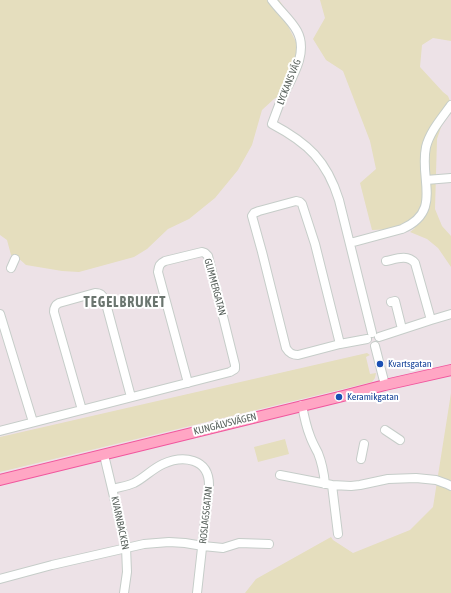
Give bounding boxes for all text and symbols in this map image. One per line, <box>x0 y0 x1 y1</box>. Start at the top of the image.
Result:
street label: LYCKANS VÄG <box>274 58 304 106</box>
street label: GLIMMERGATAN <box>202 257 228 317</box>
district label: TEGELBRUKET <box>84 295 166 311</box>
place label: Kvartsgatan <box>388 358 432 370</box>
marker: Kvartsgatan <box>375 359 385 369</box>
place label: Keramikgatan <box>347 391 399 403</box>
marker: Keramikgatan <box>334 392 344 402</box>
street label: KUNGÄLVSVÄGEN <box>192 410 258 438</box>
street label: ROSLAGSGATAN <box>197 486 215 544</box>
street label: KVARNBACKEN <box>108 495 132 551</box>

